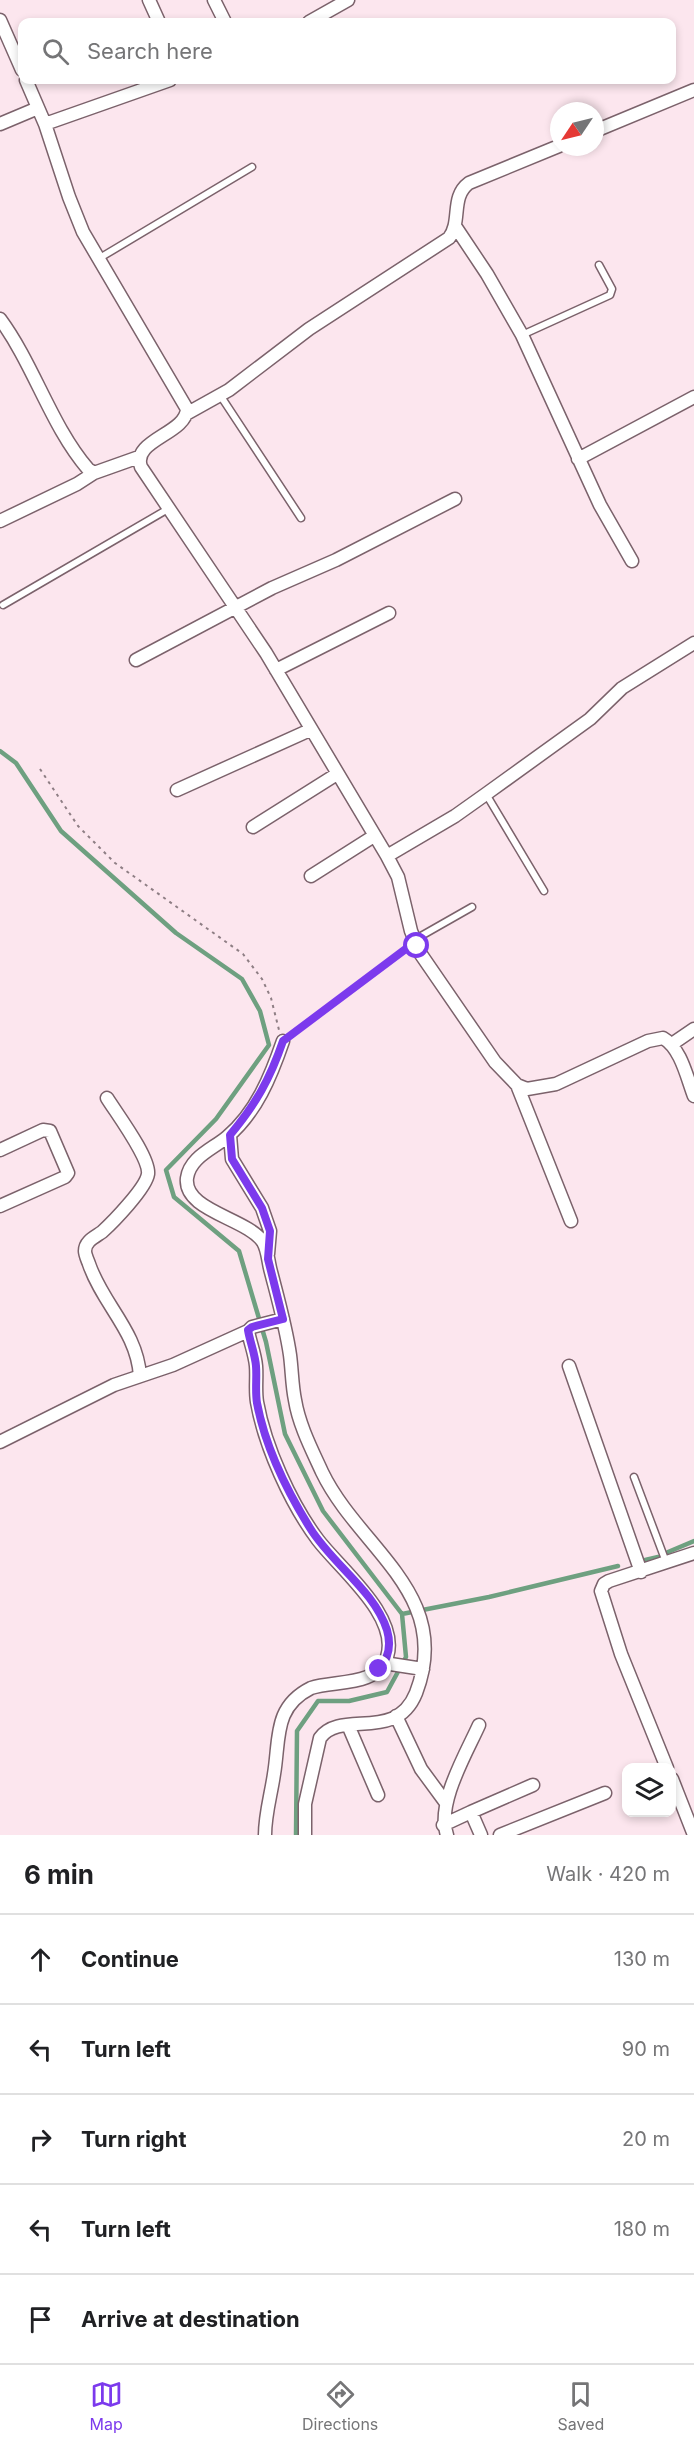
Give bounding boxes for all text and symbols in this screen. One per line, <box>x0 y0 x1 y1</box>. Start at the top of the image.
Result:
search box <box>18 18 676 84</box>
icon: search <box>39 35 72 68</box>
text: Search here <box>87 38 213 64</box>
north arrow <box>550 102 604 156</box>
route start <box>403 932 429 958</box>
route end <box>365 1655 391 1681</box>
map controls <box>622 1763 676 1817</box>
button: layers <box>622 1763 676 1817</box>
text: 6 min <box>24 1859 94 1890</box>
text: Walk · 420 m <box>546 1862 670 1886</box>
icon: ahead <box>24 1943 57 1976</box>
text: Continue <box>81 1946 179 1972</box>
text: 130 m <box>614 1947 670 1971</box>
icon: left <box>24 2033 57 2066</box>
text: Turn left <box>81 2036 171 2062</box>
text: 90 m <box>622 2037 670 2061</box>
icon: right <box>24 2123 57 2156</box>
text: Turn right <box>81 2126 187 2152</box>
text: 20 m <box>622 2127 670 2151</box>
icon: left <box>24 2213 57 2246</box>
text: Turn left <box>81 2216 171 2242</box>
text: 180 m <box>614 2217 670 2241</box>
icon: arrive <box>24 2303 57 2336</box>
text: Arrive at destination <box>81 2306 300 2332</box>
tab: Map <box>90 2378 123 2434</box>
tab: Directions <box>302 2378 378 2434</box>
tab: Saved <box>558 2378 604 2434</box>

